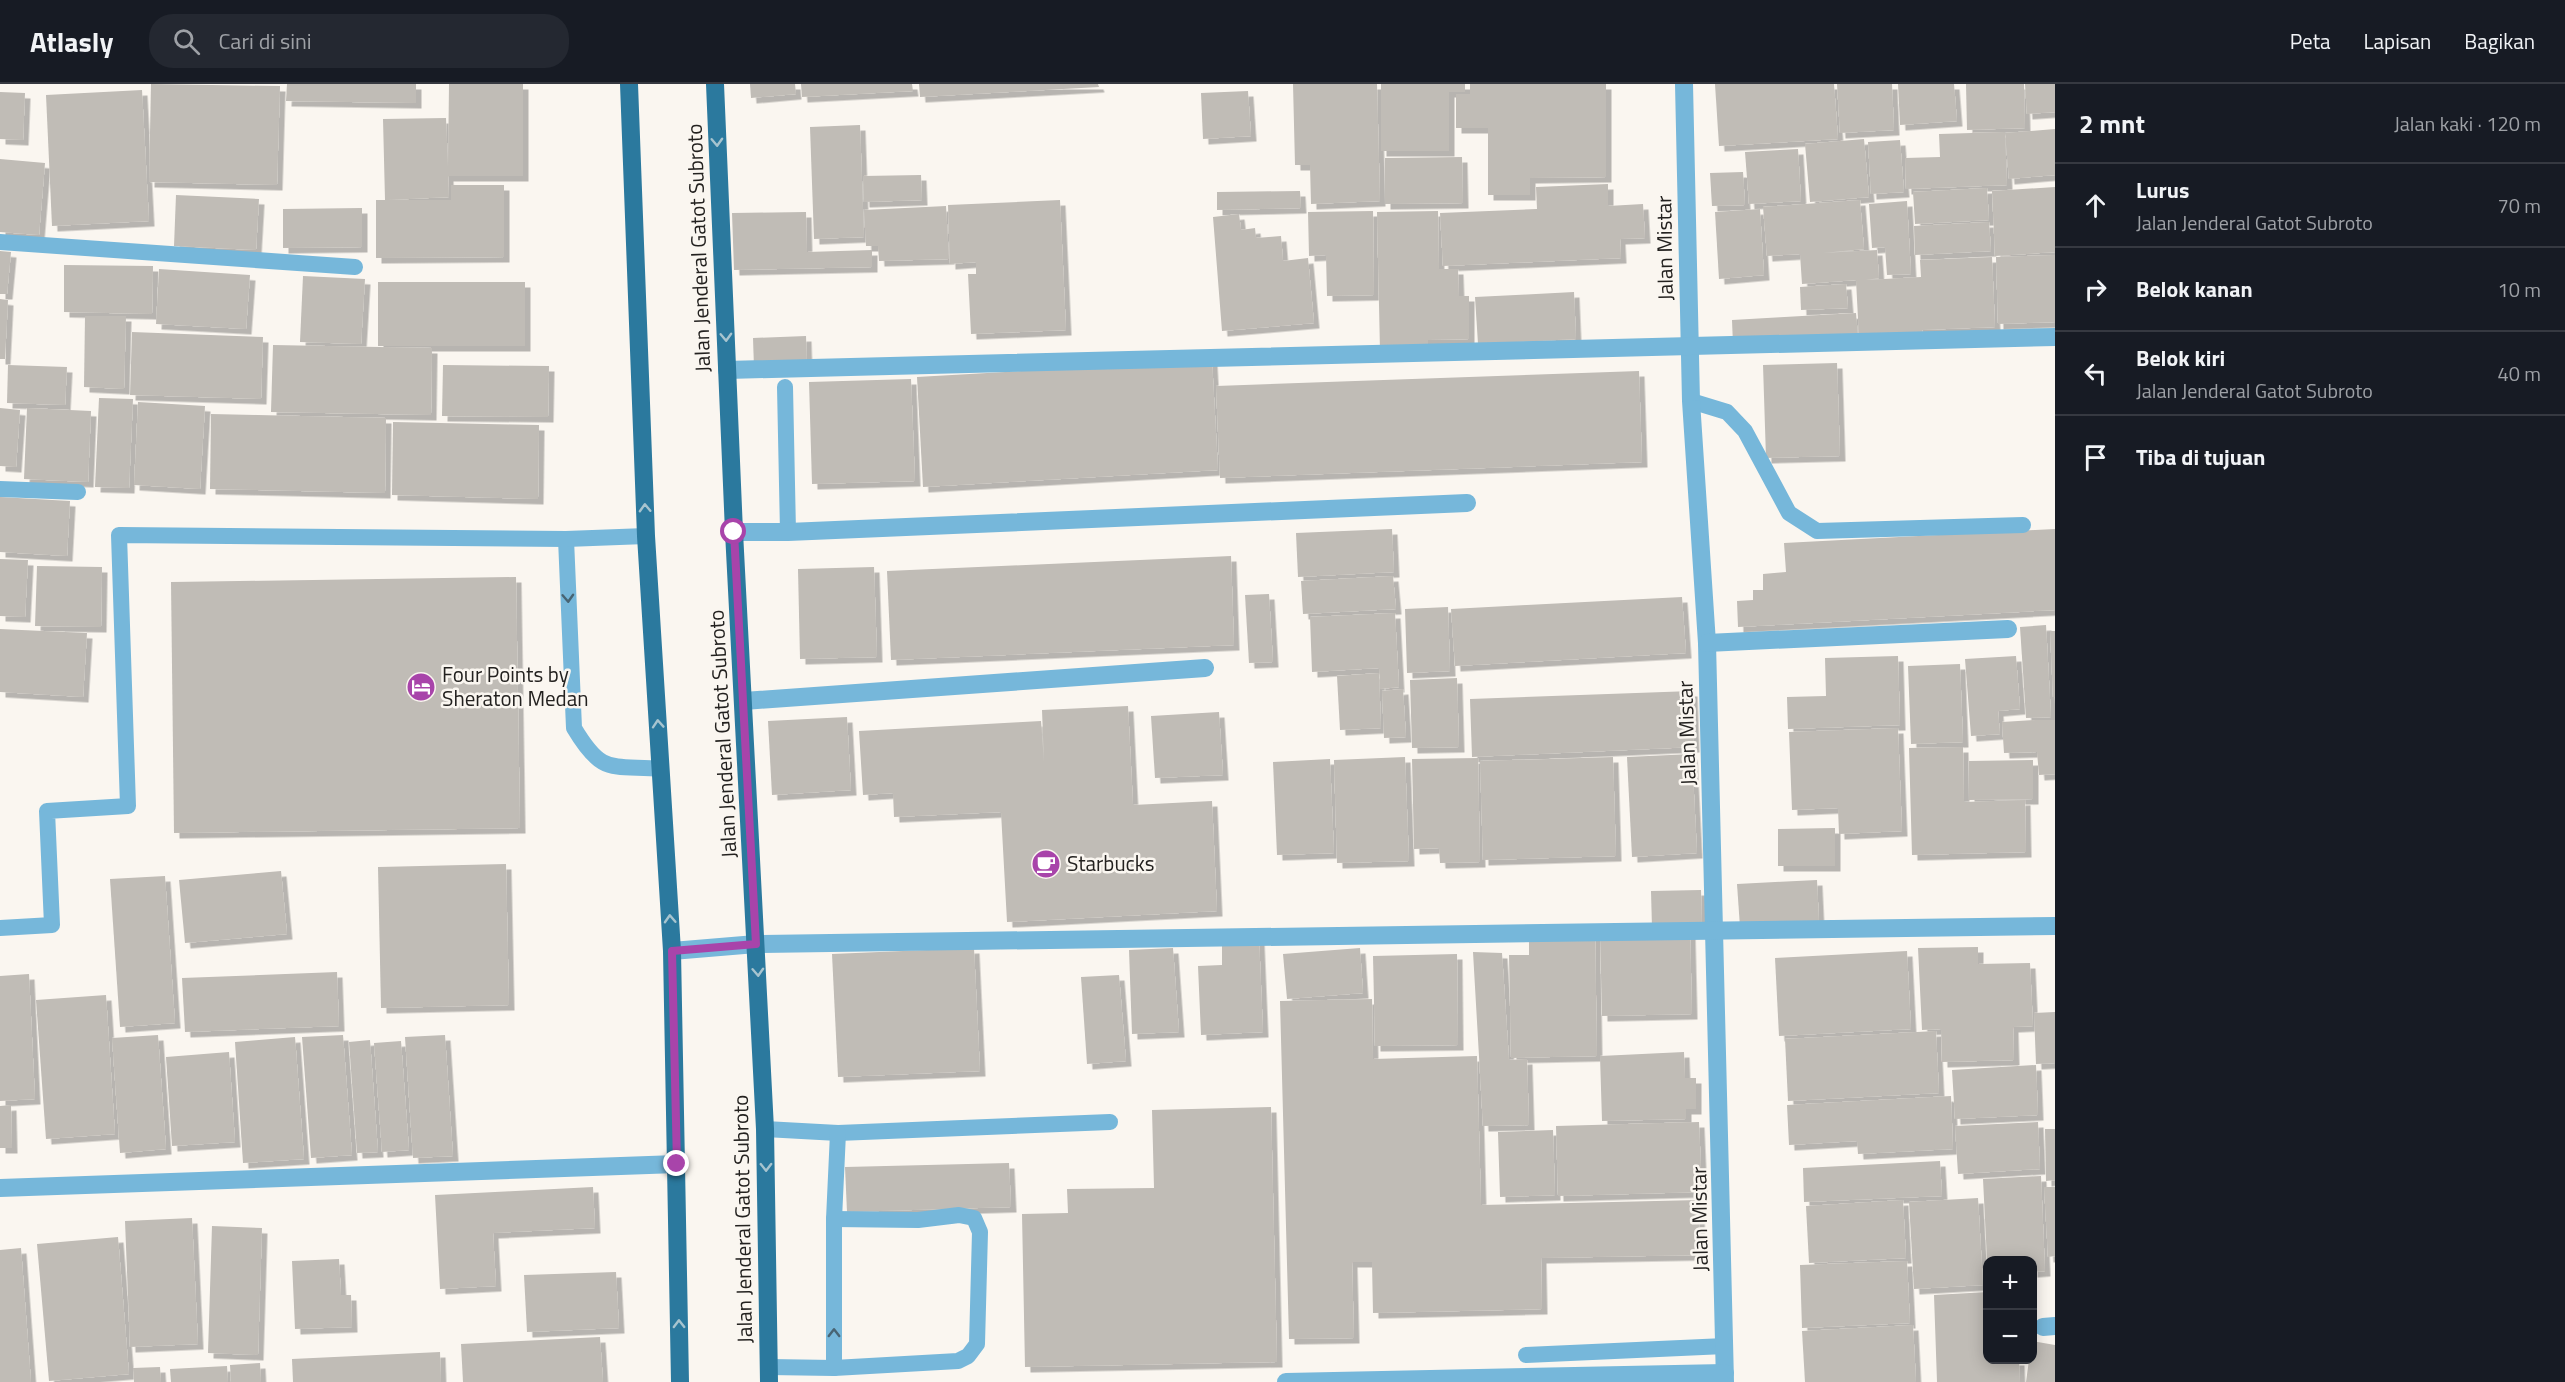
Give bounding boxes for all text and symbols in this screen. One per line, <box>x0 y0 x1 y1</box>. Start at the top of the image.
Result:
search box <box>149 14 569 68</box>
text: Atlasly <box>30 20 113 63</box>
text: Cari di sini <box>218 24 312 58</box>
icon: search <box>170 25 203 58</box>
text: Peta <box>2290 25 2331 57</box>
text: Lapisan <box>2364 25 2431 57</box>
text: Bagikan <box>2464 25 2535 57</box>
text: 2 mnt <box>2079 104 2145 143</box>
text: Jalan kaki · 120 m <box>2394 108 2541 139</box>
street label: Jalan Jenderal Gatot Subroto <box>678 123 718 373</box>
one-way arrow <box>711 138 724 147</box>
text: Lurus <box>2136 173 2189 207</box>
icon: ahead <box>2079 189 2112 222</box>
text: 70 m <box>2497 190 2541 221</box>
street label: Jalan Mistar <box>1647 195 1681 301</box>
text: Jalan Jenderal Gatot Subroto <box>2136 207 2373 238</box>
text: Belok kanan <box>2136 272 2253 306</box>
icon: right <box>2079 273 2112 306</box>
text: 10 m <box>2497 274 2541 305</box>
one-way arrow <box>719 333 732 342</box>
text: Belok kiri <box>2136 341 2225 375</box>
icon: left <box>2079 357 2112 390</box>
text: 40 m <box>2497 358 2541 389</box>
text: Jalan Jenderal Gatot Subroto <box>2136 375 2373 406</box>
text: Tiba di tujuan <box>2136 440 2265 474</box>
icon: arrive <box>2079 441 2112 474</box>
one-way arrow <box>639 504 652 513</box>
route start <box>720 518 746 544</box>
one-way arrow <box>562 593 575 602</box>
street label: Jalan Jenderal Gatot Subroto <box>700 609 744 859</box>
place label: Four Points by Sheraton Medan <box>442 658 588 714</box>
hotel icon: Four Points by Sheraton Medan <box>405 671 437 703</box>
street label: Jalan Mistar <box>1668 680 1704 786</box>
one-way arrow <box>652 719 665 729</box>
place label: Starbucks <box>1067 847 1155 879</box>
cafe icon: Starbucks <box>1030 848 1062 880</box>
one-way arrow <box>663 914 676 923</box>
one-way arrow <box>751 968 764 977</box>
street label: Jalan Jenderal Gatot Subroto <box>724 1094 760 1344</box>
route end <box>663 1150 689 1176</box>
one-way arrow <box>759 1163 772 1172</box>
street label: Jalan Mistar <box>1682 1166 1716 1272</box>
map controls <box>1983 1256 2037 1364</box>
button: + <box>1983 1256 2037 1310</box>
button: − <box>1983 1310 2037 1364</box>
one-way arrow <box>673 1319 686 1328</box>
one-way arrow <box>828 1329 840 1338</box>

